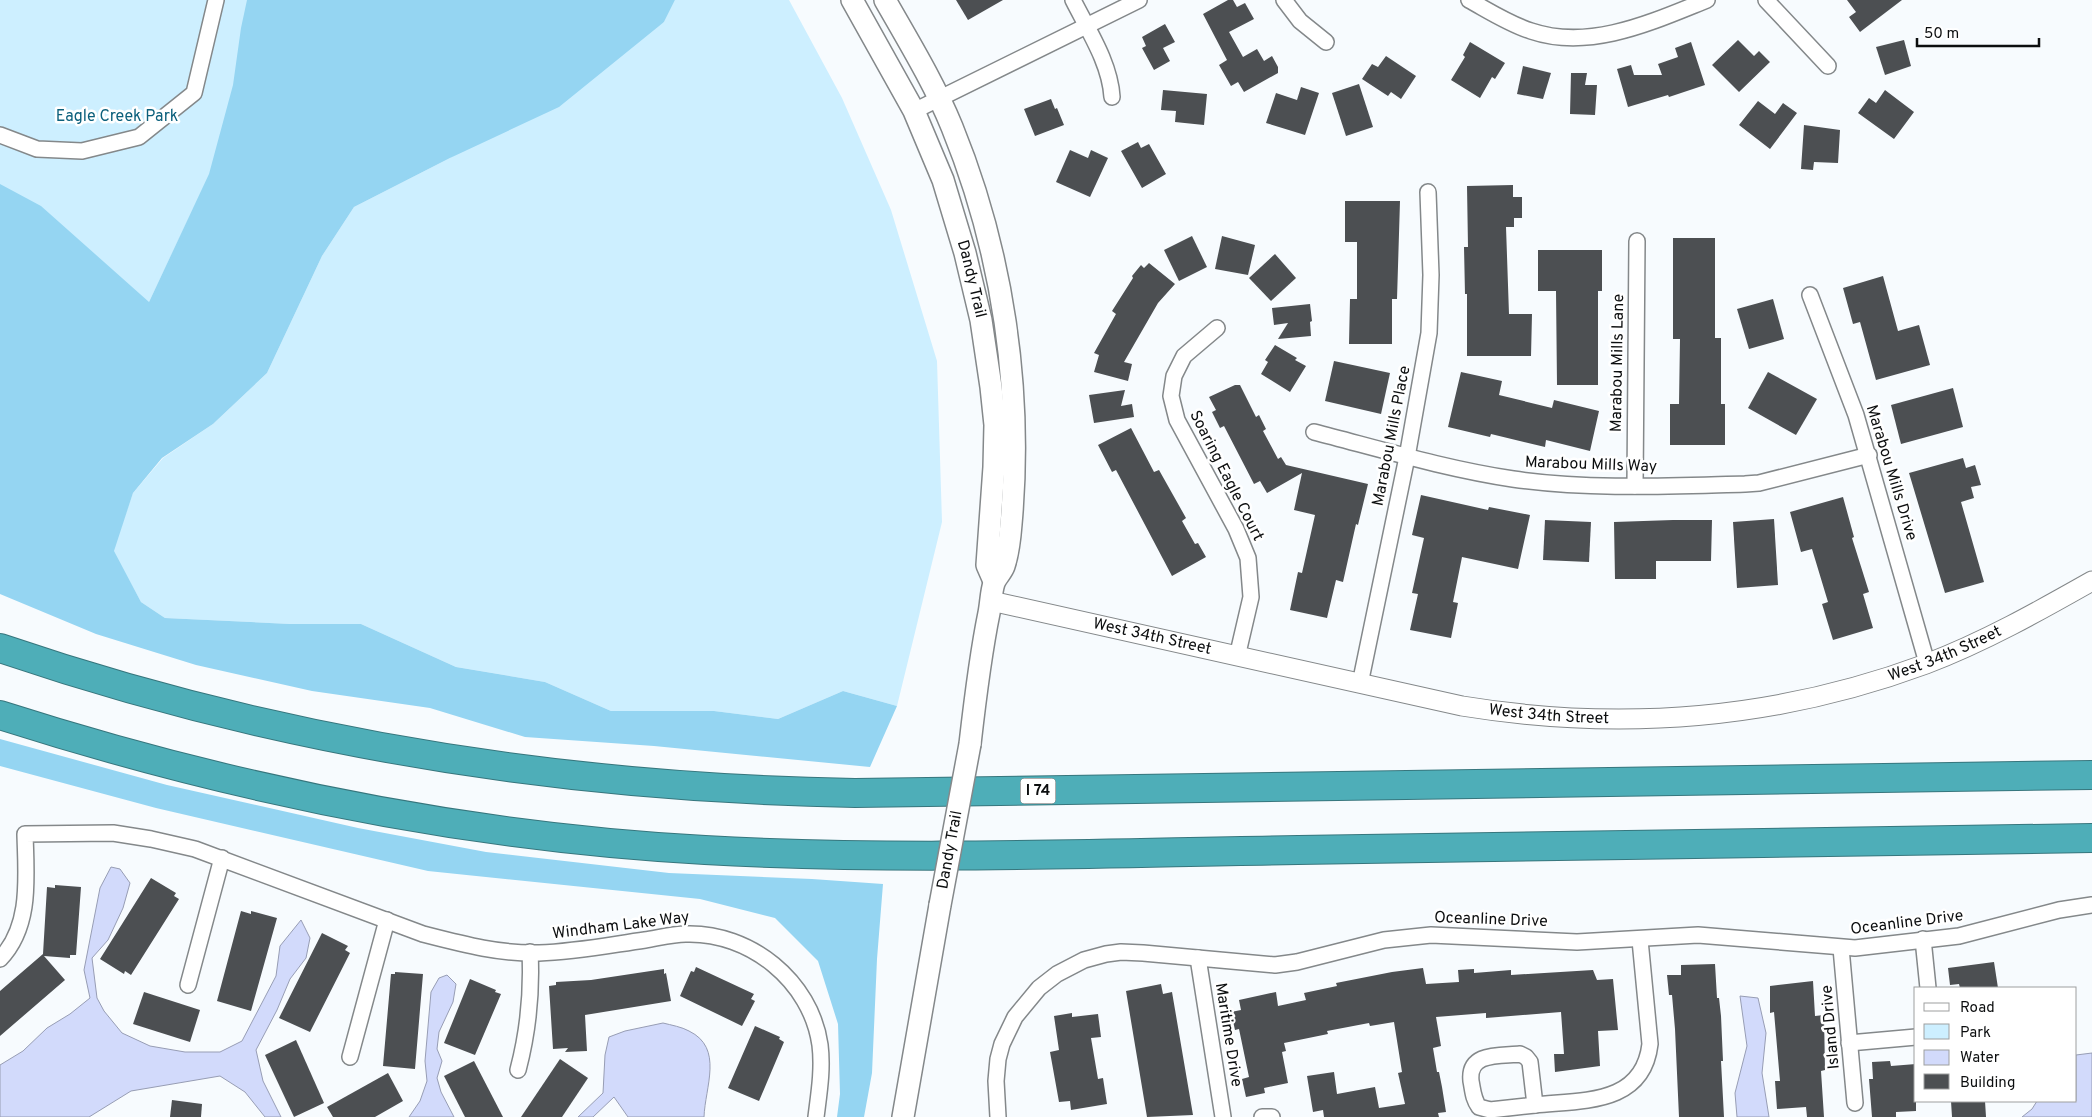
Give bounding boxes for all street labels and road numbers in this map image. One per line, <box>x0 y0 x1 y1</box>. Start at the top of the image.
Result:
street label: Dandy Trail <box>952 238 990 320</box>
street label: Marabou Mills Lane <box>1607 294 1629 432</box>
street label: Marabou Mills Place <box>1369 364 1415 508</box>
street label: Marabou Mills Drive <box>1861 403 1921 543</box>
street label: Soaring Eagle Court <box>1184 407 1268 545</box>
street label: Marabou Mills Way <box>1524 453 1658 477</box>
street label: West 34th Street <box>1091 614 1213 660</box>
street label: West 34th Street <box>1886 622 2005 686</box>
street label: West 34th Street <box>1487 700 1609 729</box>
road number: I 74 <box>1020 778 1056 804</box>
street label: Dandy Trail <box>933 809 967 891</box>
street label: Oceanline Drive <box>1849 906 1965 940</box>
street label: Windham Lake Way <box>551 908 691 944</box>
street label: Oceanline Drive <box>1434 908 1548 932</box>
street label: Maritime Drive <box>1210 982 1246 1088</box>
street label: Island Drive <box>1817 984 1845 1070</box>

